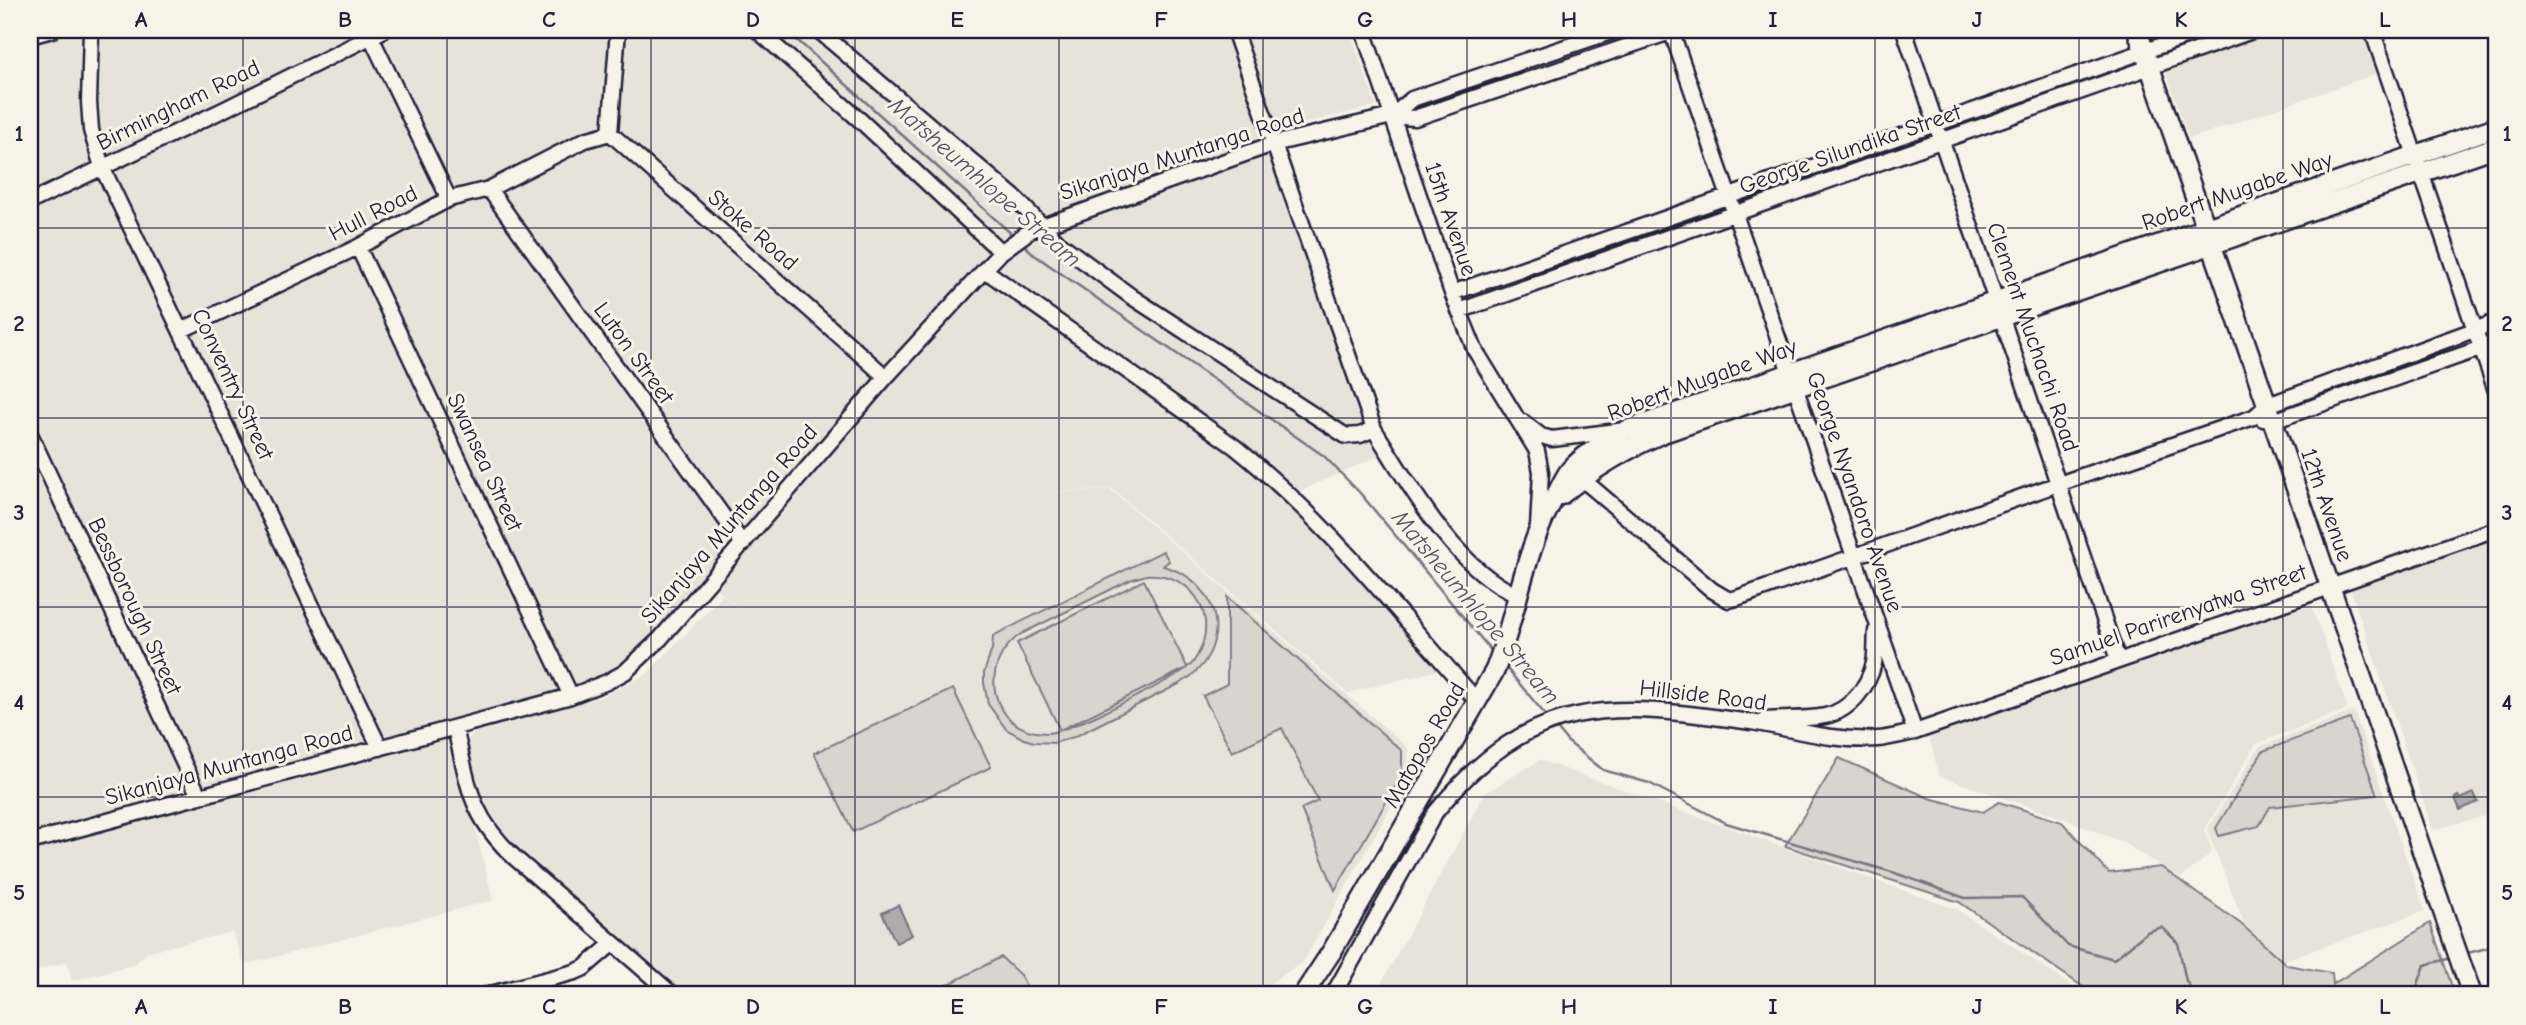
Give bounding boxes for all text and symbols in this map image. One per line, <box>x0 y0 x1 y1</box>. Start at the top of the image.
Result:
text: A <box>135 6 148 33</box>
text: B <box>338 6 352 33</box>
text: C <box>542 6 556 33</box>
text: D <box>746 6 760 33</box>
text: E <box>950 6 964 33</box>
text: F <box>1154 6 1168 33</box>
text: G <box>1357 6 1373 33</box>
text: H <box>1561 6 1577 33</box>
text: I <box>1768 6 1778 33</box>
text: J <box>1972 6 1983 33</box>
text: K <box>2175 6 2188 33</box>
text: L <box>2379 6 2391 33</box>
street label: Birmingham Road <box>92 54 264 156</box>
water label: Matsheumhlope Stream <box>883 90 1087 273</box>
street label: George Silundika Street <box>1736 98 1966 200</box>
street label: Sikanjaya Muntanga Road <box>1056 102 1308 206</box>
text: 1 <box>14 120 24 147</box>
text: 1 <box>2502 120 2512 147</box>
street label: Robert Mugabe Way <box>2138 145 2337 236</box>
street label: 15th Avenue <box>1419 159 1483 279</box>
street label: Hull Road <box>324 179 422 247</box>
street label: Stoke Road <box>703 184 803 276</box>
street label: Clement Muchachi Road <box>1981 219 2085 455</box>
street label: Luton Street <box>588 297 681 410</box>
street label: Conventry Street <box>186 304 280 465</box>
text: 2 <box>13 310 25 337</box>
text: 2 <box>2501 310 2513 337</box>
street label: Robert Mugabe Way <box>1603 333 1801 427</box>
street label: George Nyandoro Avenue <box>1801 368 1909 616</box>
street label: Swansea Street <box>441 389 529 536</box>
street label: Sikanjaya Muntanga Road <box>635 419 823 629</box>
street label: 12th Avenue <box>2295 445 2359 565</box>
text: 3 <box>13 499 25 526</box>
text: 3 <box>2501 499 2513 526</box>
water label: Matsheumhlope Stream <box>1386 503 1566 710</box>
street label: Bessborough Street <box>82 513 188 700</box>
street label: Samuel Parirenyatwa Street <box>2046 558 2311 672</box>
street label: Hillside Road <box>1638 674 1768 716</box>
street label: Matopos Road <box>1377 677 1471 813</box>
text: 4 <box>14 689 25 716</box>
text: 4 <box>2502 689 2513 716</box>
street label: Sikanjaya Muntanga Road <box>102 719 356 811</box>
text: 5 <box>13 879 25 906</box>
text: 5 <box>2501 879 2513 906</box>
text: A <box>135 993 148 1020</box>
text: B <box>338 993 352 1020</box>
text: C <box>542 993 556 1020</box>
text: D <box>746 993 760 1020</box>
text: E <box>950 993 964 1020</box>
text: F <box>1154 993 1168 1020</box>
text: G <box>1357 993 1373 1020</box>
text: H <box>1561 993 1577 1020</box>
text: I <box>1768 993 1778 1020</box>
text: J <box>1972 993 1983 1020</box>
text: K <box>2175 993 2188 1020</box>
text: L <box>2379 993 2391 1020</box>

